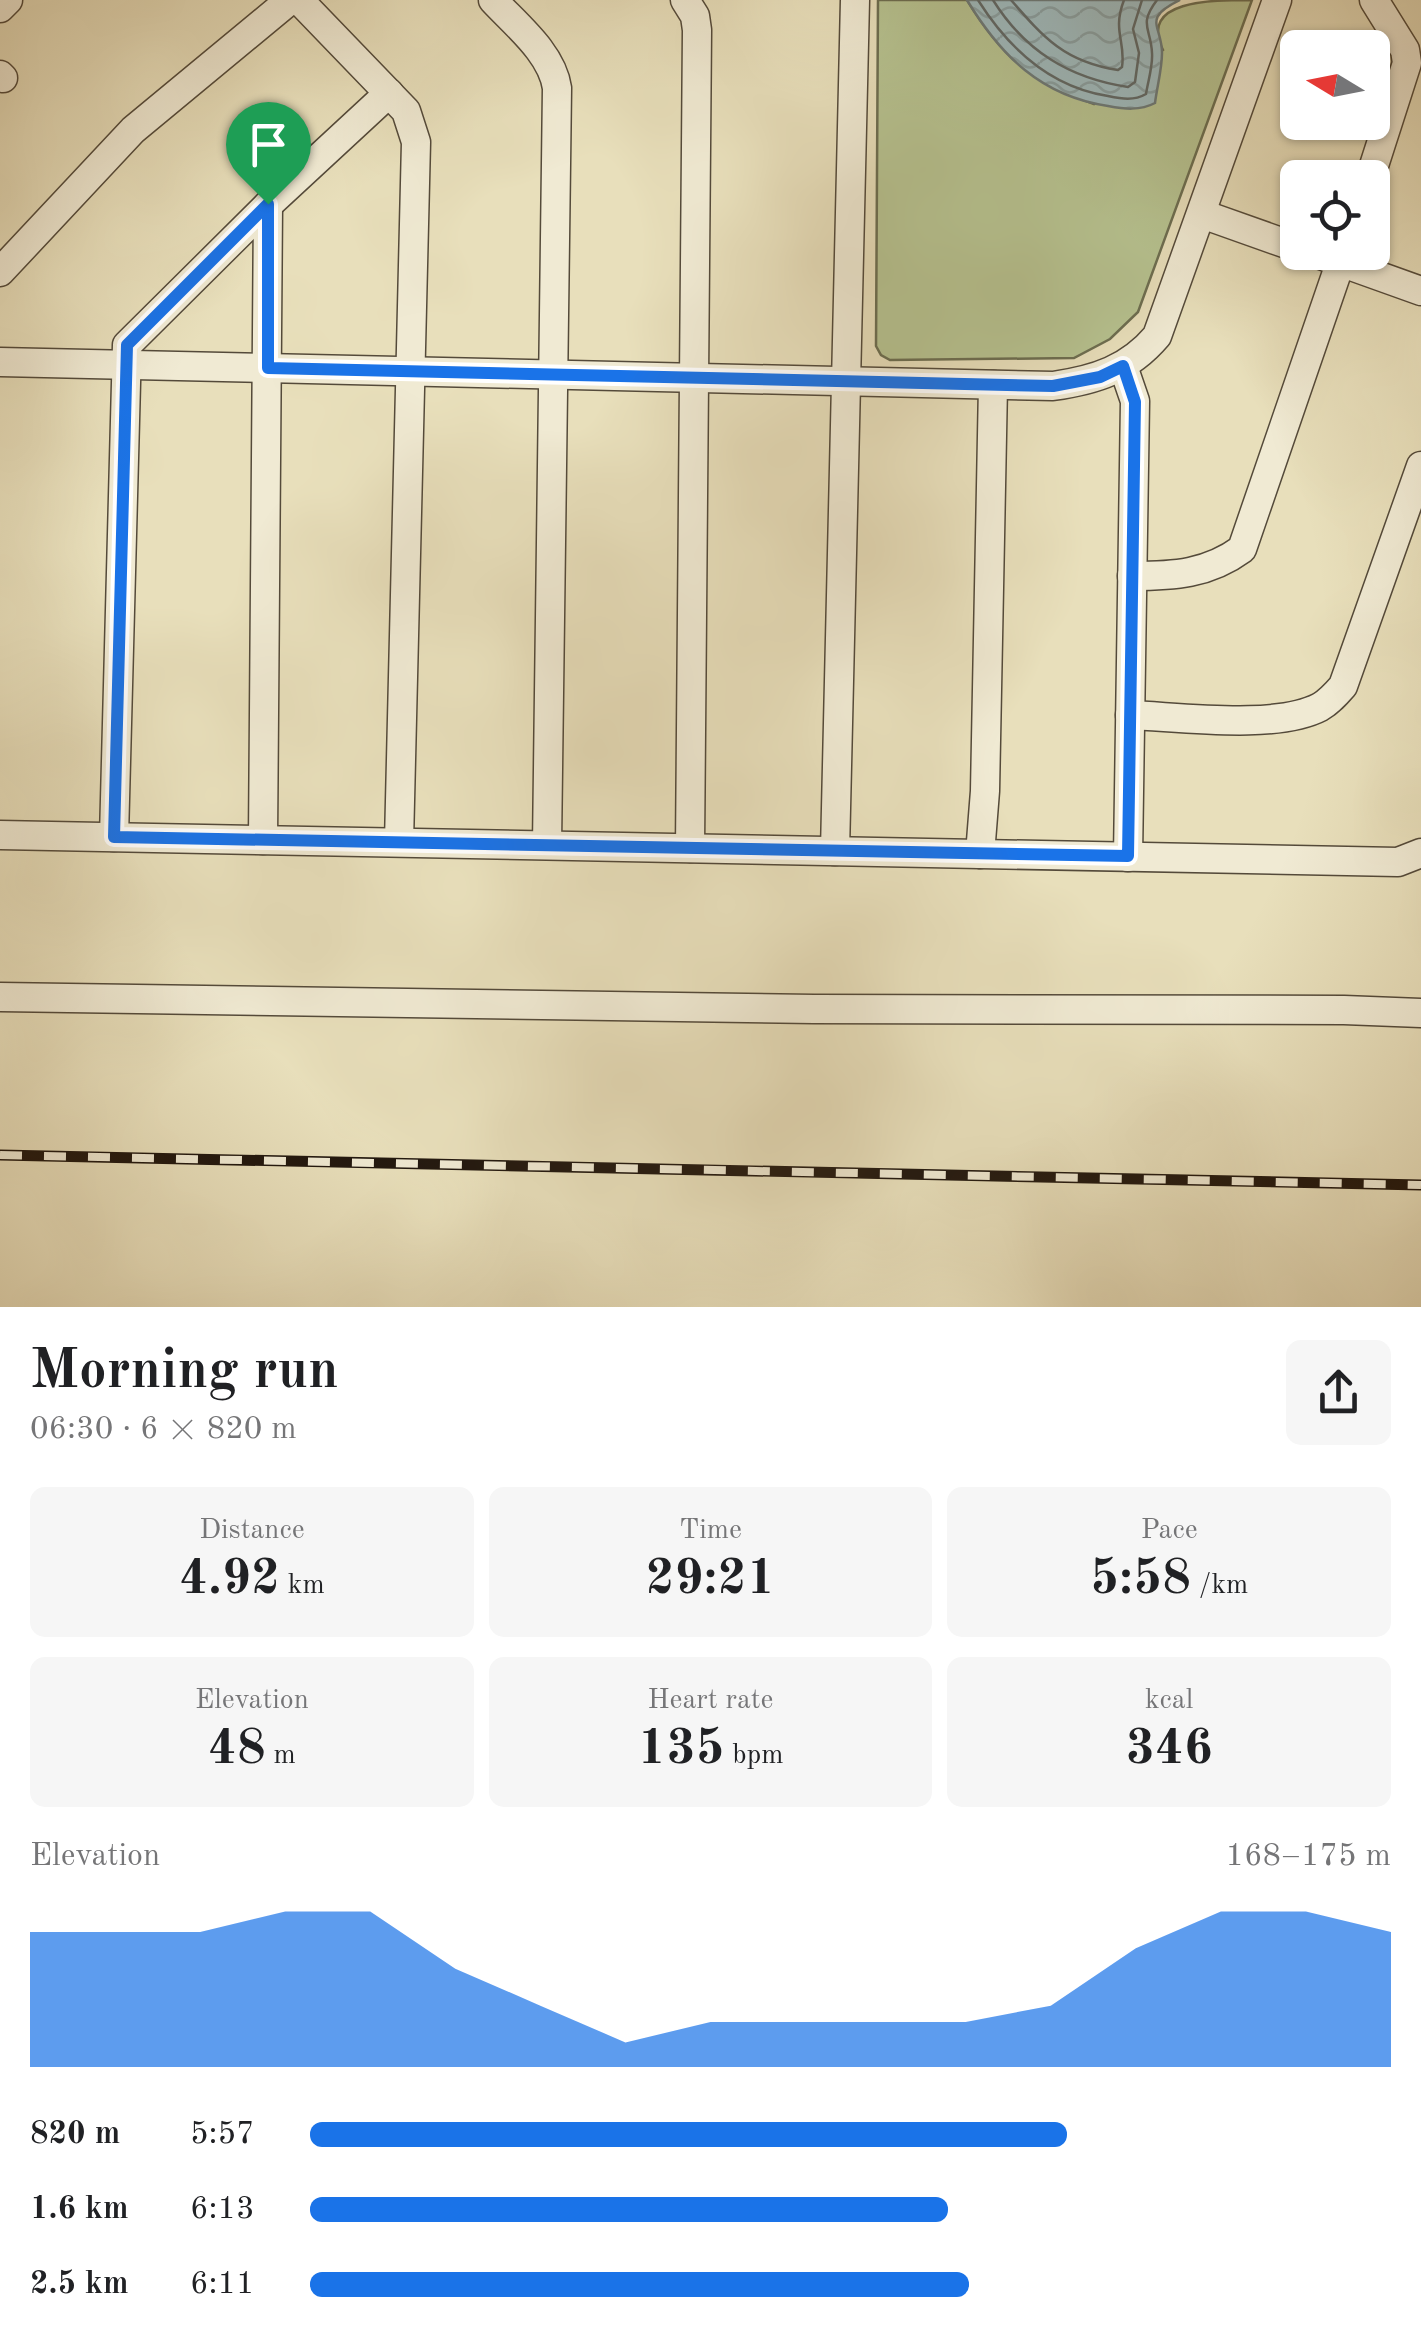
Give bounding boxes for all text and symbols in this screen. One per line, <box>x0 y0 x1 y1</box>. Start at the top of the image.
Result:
north arrow <box>1280 30 1390 140</box>
map controls <box>1280 30 1390 270</box>
pin <box>226 102 311 205</box>
icon: arrive <box>241 117 296 172</box>
button: locate <box>1280 160 1390 270</box>
button: share <box>1286 1340 1391 1445</box>
text: Morning run <box>30 1345 339 1400</box>
text: 06:30 · 6 × 820 m <box>30 1414 297 1446</box>
text: Distance <box>199 1517 305 1545</box>
text: Time <box>679 1517 742 1545</box>
text: Pace <box>1141 1517 1198 1545</box>
text: 4.92 <box>179 1555 280 1605</box>
text: 29:21 <box>645 1555 775 1605</box>
text: 5:58 <box>1090 1555 1191 1605</box>
text: km <box>280 1572 325 1600</box>
text: /km <box>1191 1572 1248 1600</box>
text: Elevation <box>195 1687 309 1715</box>
text: Heart rate <box>648 1687 773 1715</box>
text: kcal <box>1145 1687 1193 1715</box>
text: 48 <box>208 1725 266 1775</box>
text: 135 <box>638 1725 725 1775</box>
text: 346 <box>1126 1725 1213 1775</box>
text: m <box>266 1742 296 1770</box>
text: bpm <box>725 1742 783 1770</box>
text: Elevation <box>30 1841 160 1873</box>
text: 168–175 m <box>1225 1841 1391 1873</box>
text: 820 m <box>30 2119 120 2151</box>
text: 5:57 <box>190 2119 255 2151</box>
text: 1.6 km <box>30 2194 129 2226</box>
text: 6:13 <box>190 2194 255 2226</box>
text: 2.5 km <box>30 2269 129 2301</box>
text: 6:11 <box>190 2269 255 2301</box>

